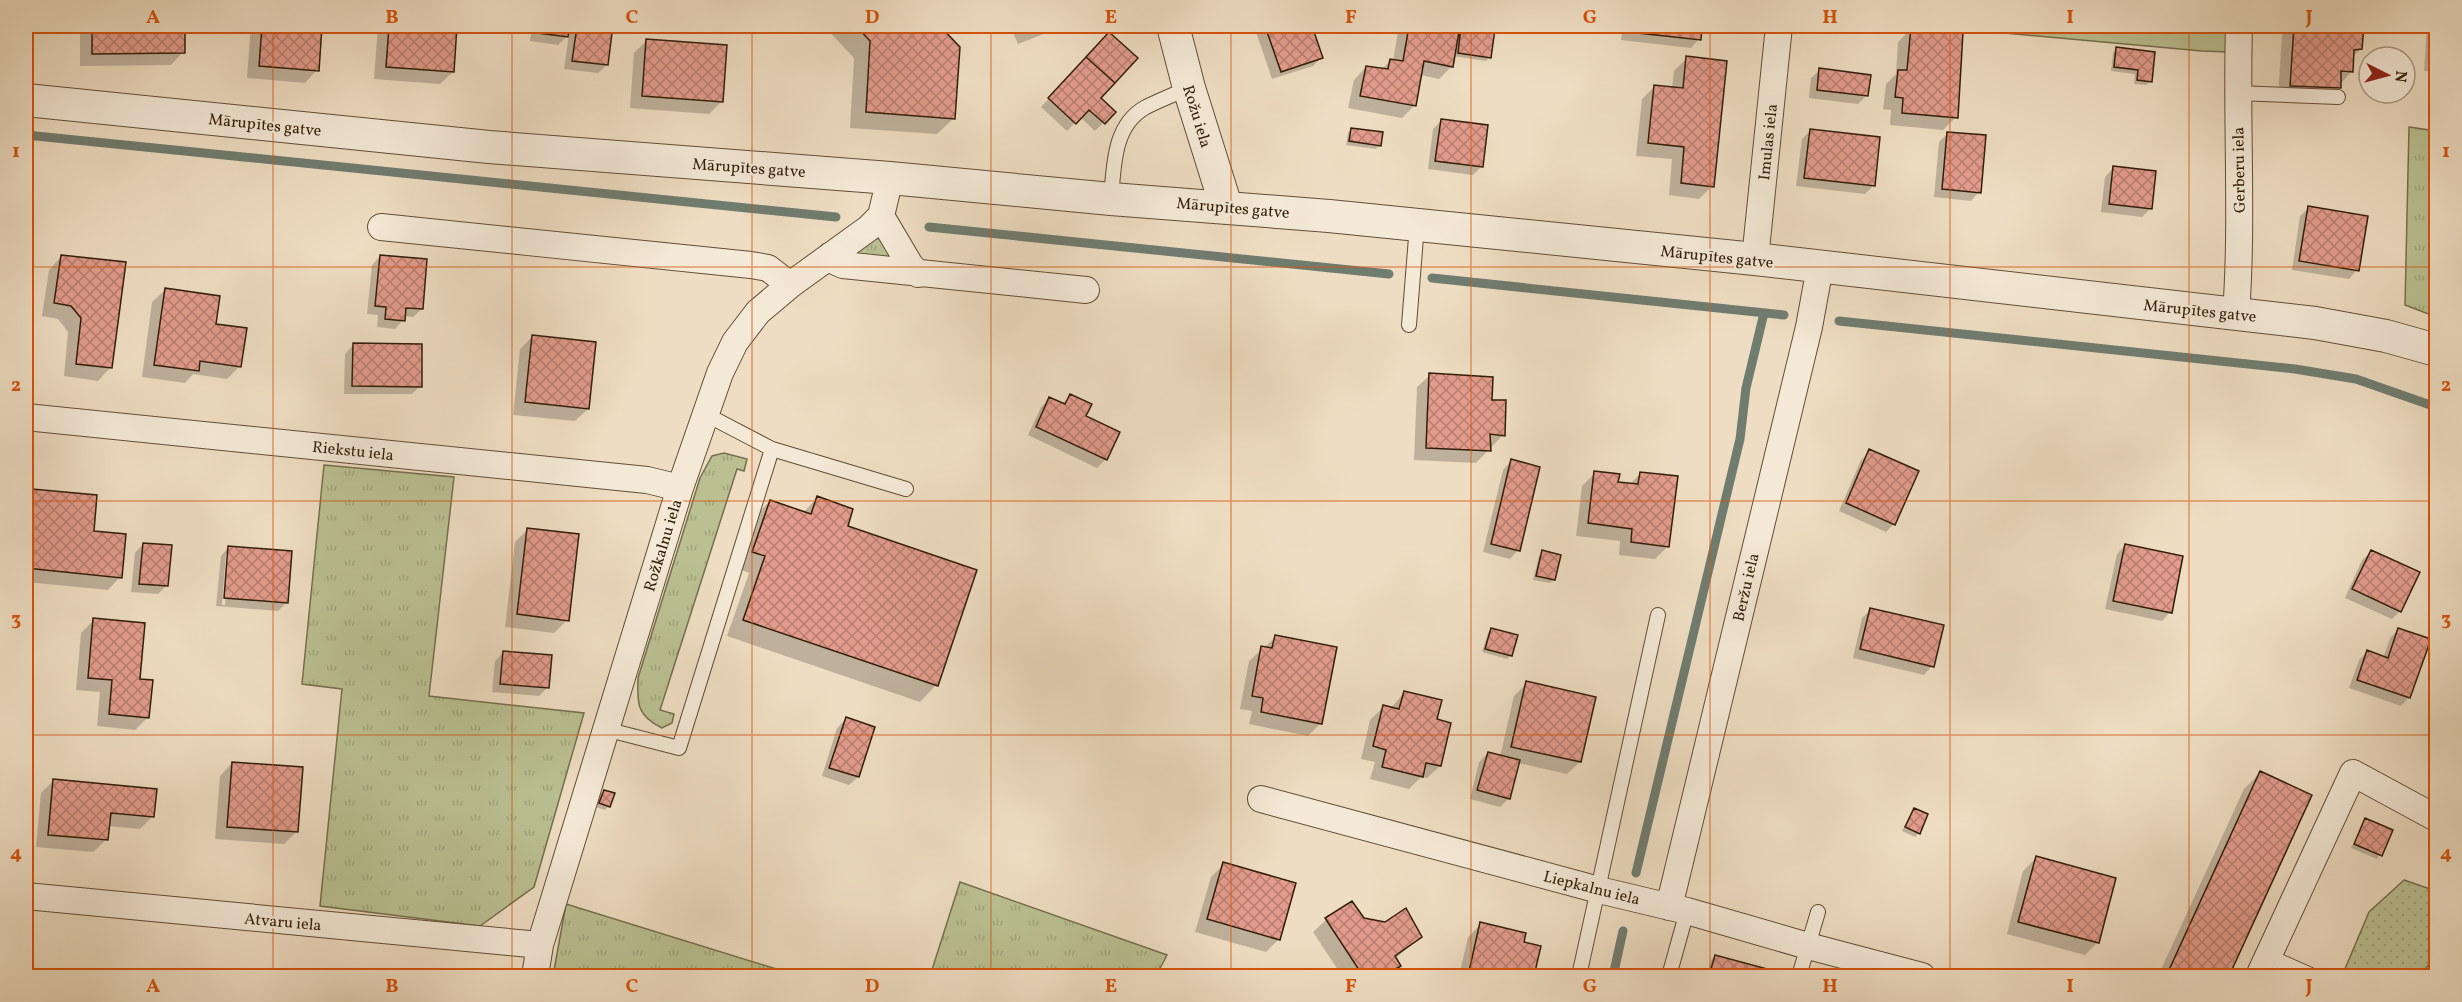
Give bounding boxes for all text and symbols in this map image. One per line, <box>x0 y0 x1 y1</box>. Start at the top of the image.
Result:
text: A <box>146 4 160 32</box>
text: B <box>385 4 399 32</box>
text: C <box>626 4 639 32</box>
text: D <box>865 4 879 32</box>
text: E <box>1105 4 1117 32</box>
text: F <box>1345 4 1357 32</box>
text: G <box>1583 4 1597 32</box>
text: H <box>1822 4 1838 32</box>
text: I <box>2066 4 2074 32</box>
text: J <box>2304 4 2313 32</box>
north arrow <box>2357 45 2417 105</box>
text: N <box>2388 69 2411 84</box>
street label: Rožu iela <box>1176 83 1216 151</box>
street label: Imulas iela <box>1754 103 1784 182</box>
street label: Mārupītes gatve <box>207 109 322 143</box>
street label: Gerberu iela <box>2228 127 2252 213</box>
text: 1 <box>12 138 20 166</box>
text: 1 <box>2442 138 2450 166</box>
street label: Mārupītes gatve <box>691 154 806 184</box>
street label: Mārupītes gatve <box>1175 193 1290 225</box>
street label: Mārupītes gatve <box>1659 241 1774 275</box>
street label: Mārupītes gatve <box>2142 295 2257 329</box>
text: 2 <box>11 372 21 400</box>
text: 2 <box>2441 372 2451 400</box>
street label: Riekstu iela <box>311 437 395 467</box>
street label: Rožkalnu iela <box>639 497 688 594</box>
street label: Beržu iela <box>1728 551 1766 624</box>
text: 3 <box>11 606 21 634</box>
text: 3 <box>2441 606 2451 634</box>
text: 4 <box>10 840 22 868</box>
text: 4 <box>2440 840 2452 868</box>
street label: Liepkalnu iela <box>1541 866 1642 912</box>
street label: Atvaru iela <box>243 909 322 937</box>
text: A <box>146 973 160 1001</box>
text: B <box>385 973 399 1001</box>
text: C <box>626 973 639 1001</box>
text: D <box>865 973 879 1001</box>
text: E <box>1105 973 1117 1001</box>
text: F <box>1345 973 1357 1001</box>
text: G <box>1583 973 1597 1001</box>
text: H <box>1822 973 1838 1001</box>
text: I <box>2066 973 2074 1001</box>
text: J <box>2304 973 2313 1001</box>

